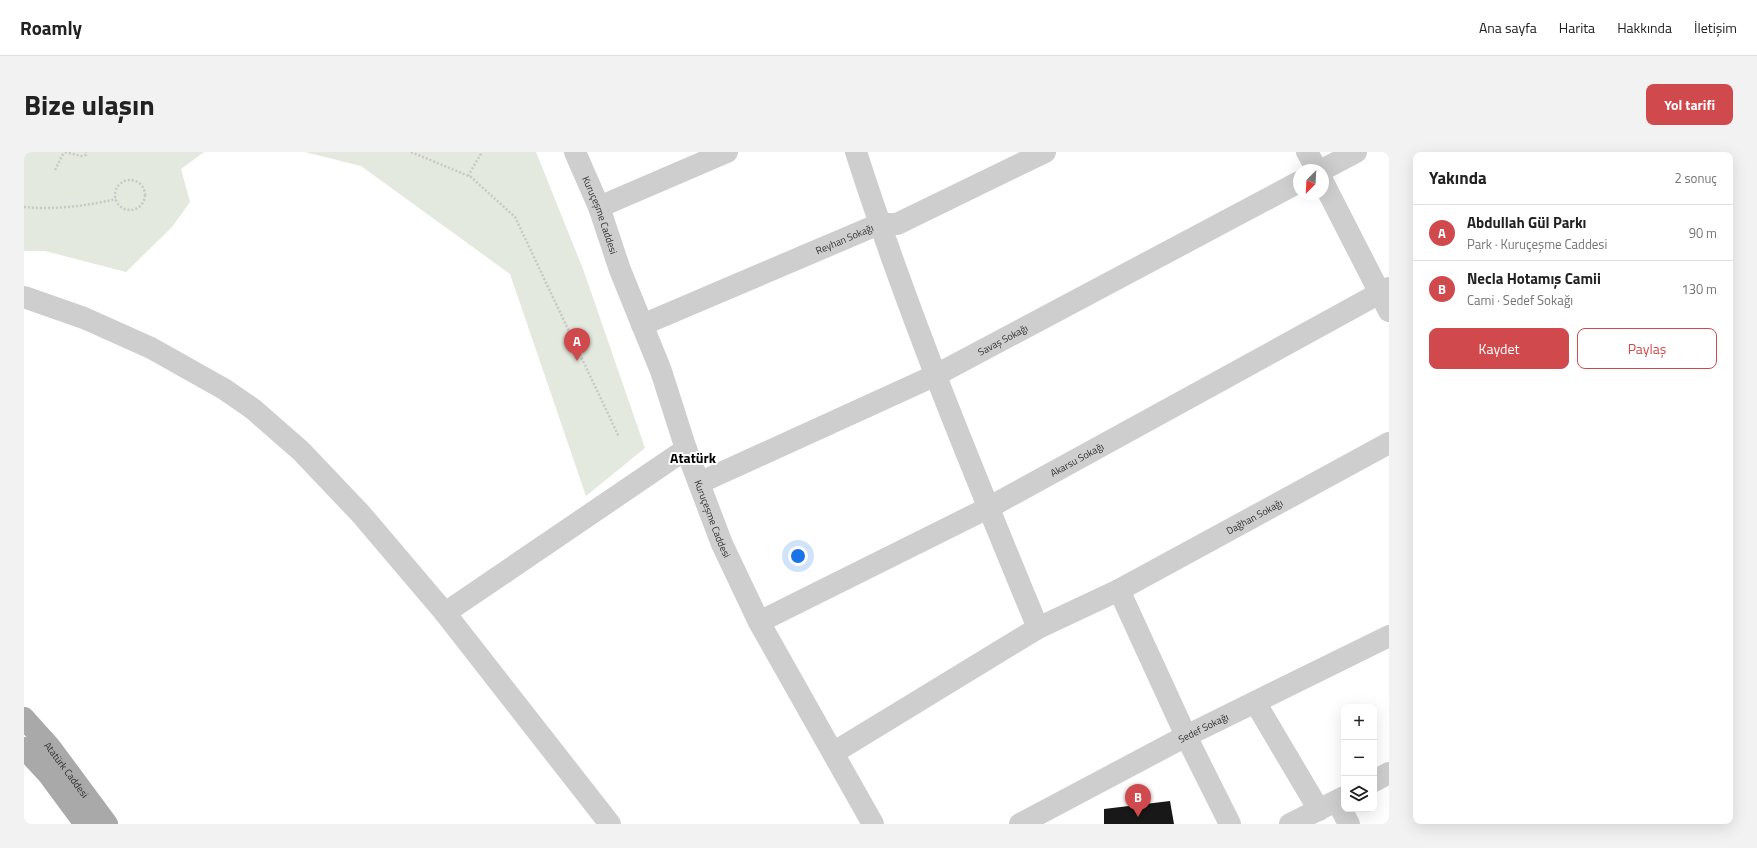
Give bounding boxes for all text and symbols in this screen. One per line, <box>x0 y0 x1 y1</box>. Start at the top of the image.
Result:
text: Roamly <box>20 13 82 42</box>
text: Ana sayfa <box>1479 17 1537 38</box>
text: Harita <box>1559 17 1595 38</box>
text: Hakkında <box>1617 17 1672 38</box>
text: İletişim <box>1694 17 1737 38</box>
text: Bize ulaşın <box>24 83 155 126</box>
button: Yol tarifi <box>1646 84 1733 125</box>
north arrow <box>1293 164 1329 200</box>
text: Yakında <box>1429 165 1487 191</box>
text: 2 sonuç <box>1674 168 1717 188</box>
street label: Kuruçeşme Caddesi <box>579 174 622 256</box>
text: Abdullah Gül Parkı <box>1467 211 1587 234</box>
street label: Reyhan Sokağı <box>813 220 876 258</box>
text: A <box>1438 223 1446 243</box>
text: 90 m <box>1689 223 1717 243</box>
text: Park · Kuruçeşme Caddesi <box>1467 234 1607 254</box>
text: Necla Hotamış Camii <box>1467 267 1601 290</box>
text: B <box>1438 279 1446 299</box>
text: 130 m <box>1681 279 1717 299</box>
text: Cami · Sedef Sokağı <box>1467 290 1573 310</box>
street label: Savaş Sokağı <box>975 320 1030 359</box>
pin: A <box>564 328 590 361</box>
button: Kaydet <box>1429 328 1569 369</box>
button: Paylaş <box>1577 328 1717 369</box>
street label: Akarsu Sokağı <box>1047 439 1106 480</box>
district label: Atatürk <box>670 447 717 468</box>
street label: Kuruçeşme Caddesi <box>691 478 735 560</box>
street label: Dağhan Sokağı <box>1223 495 1285 538</box>
your location <box>788 546 808 566</box>
map controls <box>1341 704 1377 812</box>
button: + <box>1341 704 1377 740</box>
street label: Sedef Sokağı <box>1175 709 1231 746</box>
street label: Atatürk Caddesi <box>41 738 93 801</box>
button: − <box>1341 740 1377 776</box>
button: layers <box>1341 776 1377 812</box>
pin: B <box>1125 784 1151 817</box>

